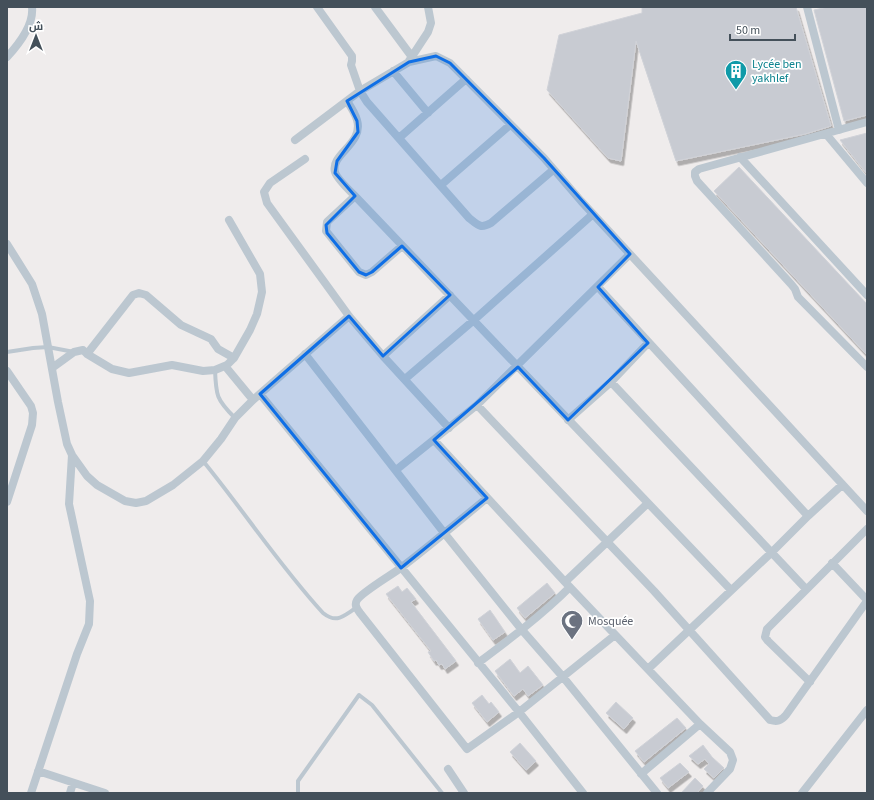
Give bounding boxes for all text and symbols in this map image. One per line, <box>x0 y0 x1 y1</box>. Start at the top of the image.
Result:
north arrow <box>16 16 56 56</box>
scale bar <box>730 16 795 42</box>
text: ش <box>29 19 43 34</box>
text: 50 m <box>736 22 760 39</box>
place label: Lycée ben yakhlef <box>752 56 802 87</box>
building icon: Lycée ben yakhlef <box>723 58 749 91</box>
mosque icon: Mosquée <box>559 608 585 641</box>
place label: Mosquée <box>588 613 633 630</box>

